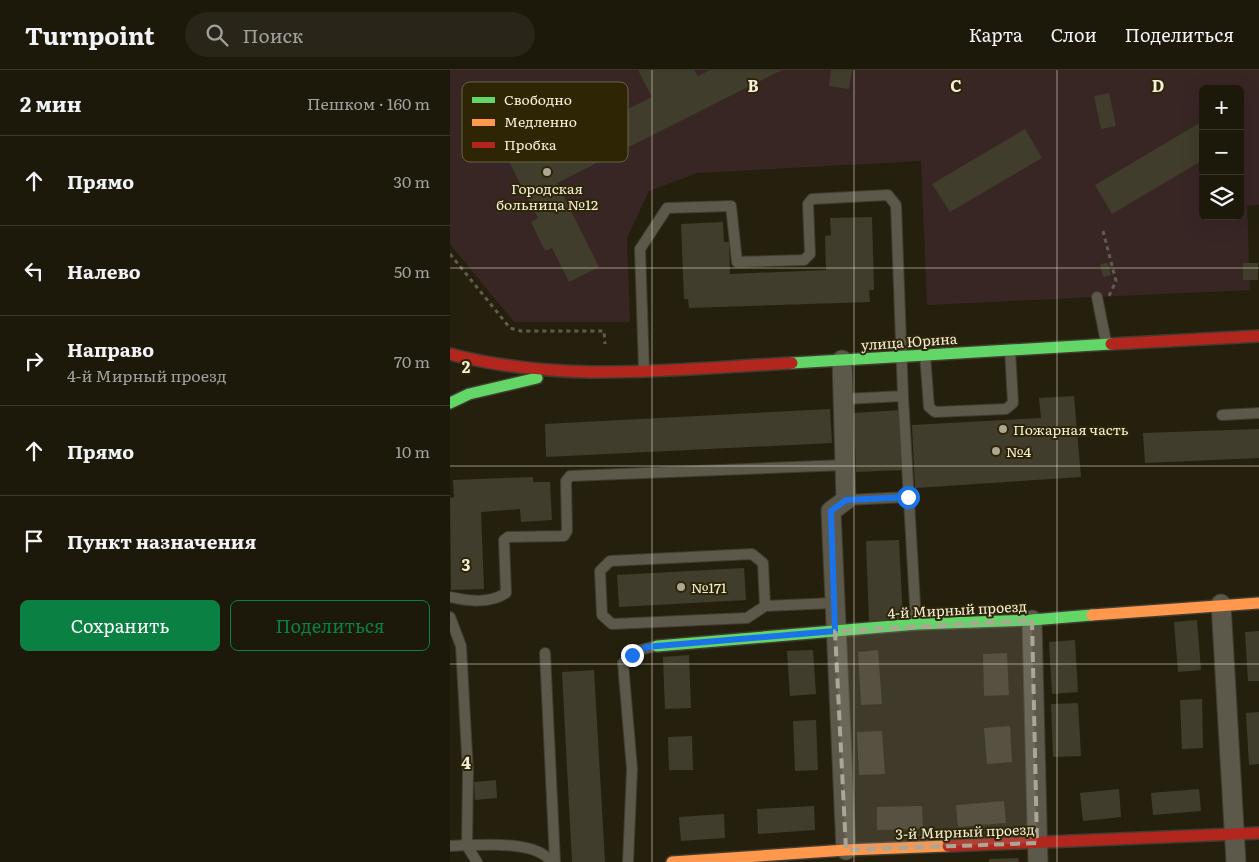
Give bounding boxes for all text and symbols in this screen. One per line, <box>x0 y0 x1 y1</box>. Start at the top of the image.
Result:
search box <box>185 12 535 57</box>
text: Turnpoint <box>25 17 155 52</box>
icon: search <box>203 21 231 49</box>
text: Поиск <box>243 21 303 49</box>
text: Карта <box>969 21 1023 48</box>
text: Слои <box>1051 21 1097 48</box>
text: Поделиться <box>1125 21 1234 48</box>
text: B <box>747 73 759 97</box>
text: C <box>950 73 962 97</box>
text: D <box>1152 73 1164 97</box>
legend <box>462 82 628 162</box>
map controls <box>1199 85 1244 220</box>
button: + <box>1199 85 1244 130</box>
text: 2 мин <box>20 87 82 118</box>
text: Свободно <box>504 89 572 109</box>
text: Пешком · 160 m <box>307 91 430 115</box>
text: Медленно <box>504 111 577 131</box>
button: − <box>1199 130 1244 175</box>
text: Пробка <box>504 134 557 154</box>
marker: Городская больница №12 <box>541 166 553 178</box>
icon: ahead <box>20 167 48 195</box>
text: Прямо <box>67 167 134 195</box>
text: 30 m <box>393 169 430 193</box>
button: layers <box>1199 175 1244 220</box>
place label: Городская больница №12 <box>496 178 598 214</box>
icon: left <box>20 257 48 285</box>
text: Налево <box>67 257 141 285</box>
text: 50 m <box>394 259 430 283</box>
street label: улица Юрина <box>860 328 958 354</box>
text: Направо <box>67 335 154 363</box>
icon: right <box>20 347 48 375</box>
text: 70 m <box>394 349 430 373</box>
text: 2 <box>462 354 471 378</box>
text: 4-й Мирный проезд <box>67 363 226 387</box>
place label: Пожарная часть <box>1013 419 1129 439</box>
marker: Пожарная часть <box>997 423 1009 435</box>
icon: ahead <box>20 437 48 465</box>
text: Прямо <box>67 437 134 465</box>
text: 10 m <box>396 439 430 463</box>
place label: №4 <box>1006 441 1032 461</box>
marker: №4 <box>990 445 1002 457</box>
route start <box>897 486 920 509</box>
icon: arrive <box>20 527 48 555</box>
text: Пункт назначения <box>67 527 256 555</box>
text: 3 <box>462 552 471 576</box>
place label: №171 <box>691 577 727 597</box>
marker: №171 <box>675 581 687 593</box>
street label: 4-й Мирный проезд <box>887 595 1027 623</box>
button: Сохранить <box>20 600 220 651</box>
button: Поделиться <box>230 600 430 651</box>
route end <box>621 644 644 667</box>
text: 4 <box>461 750 471 774</box>
street label: 3-й Мирный проезд <box>895 819 1035 843</box>

